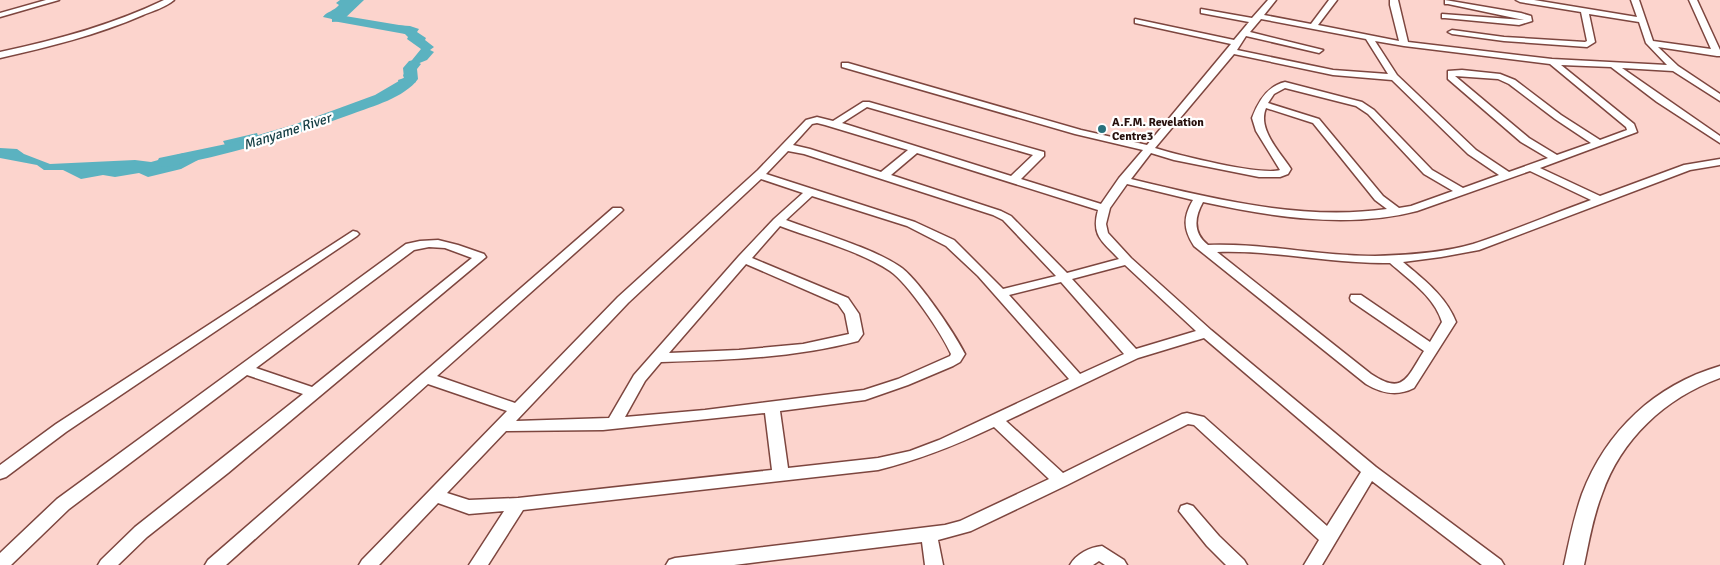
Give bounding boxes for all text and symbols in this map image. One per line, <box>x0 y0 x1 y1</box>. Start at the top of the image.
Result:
water label: Manyame River <box>241 109 335 154</box>
place label: A.F.M. Revelation Centre3 <box>1112 115 1204 144</box>
marker: A.F.M. Revelation Centre3 <box>1096 123 1108 135</box>

